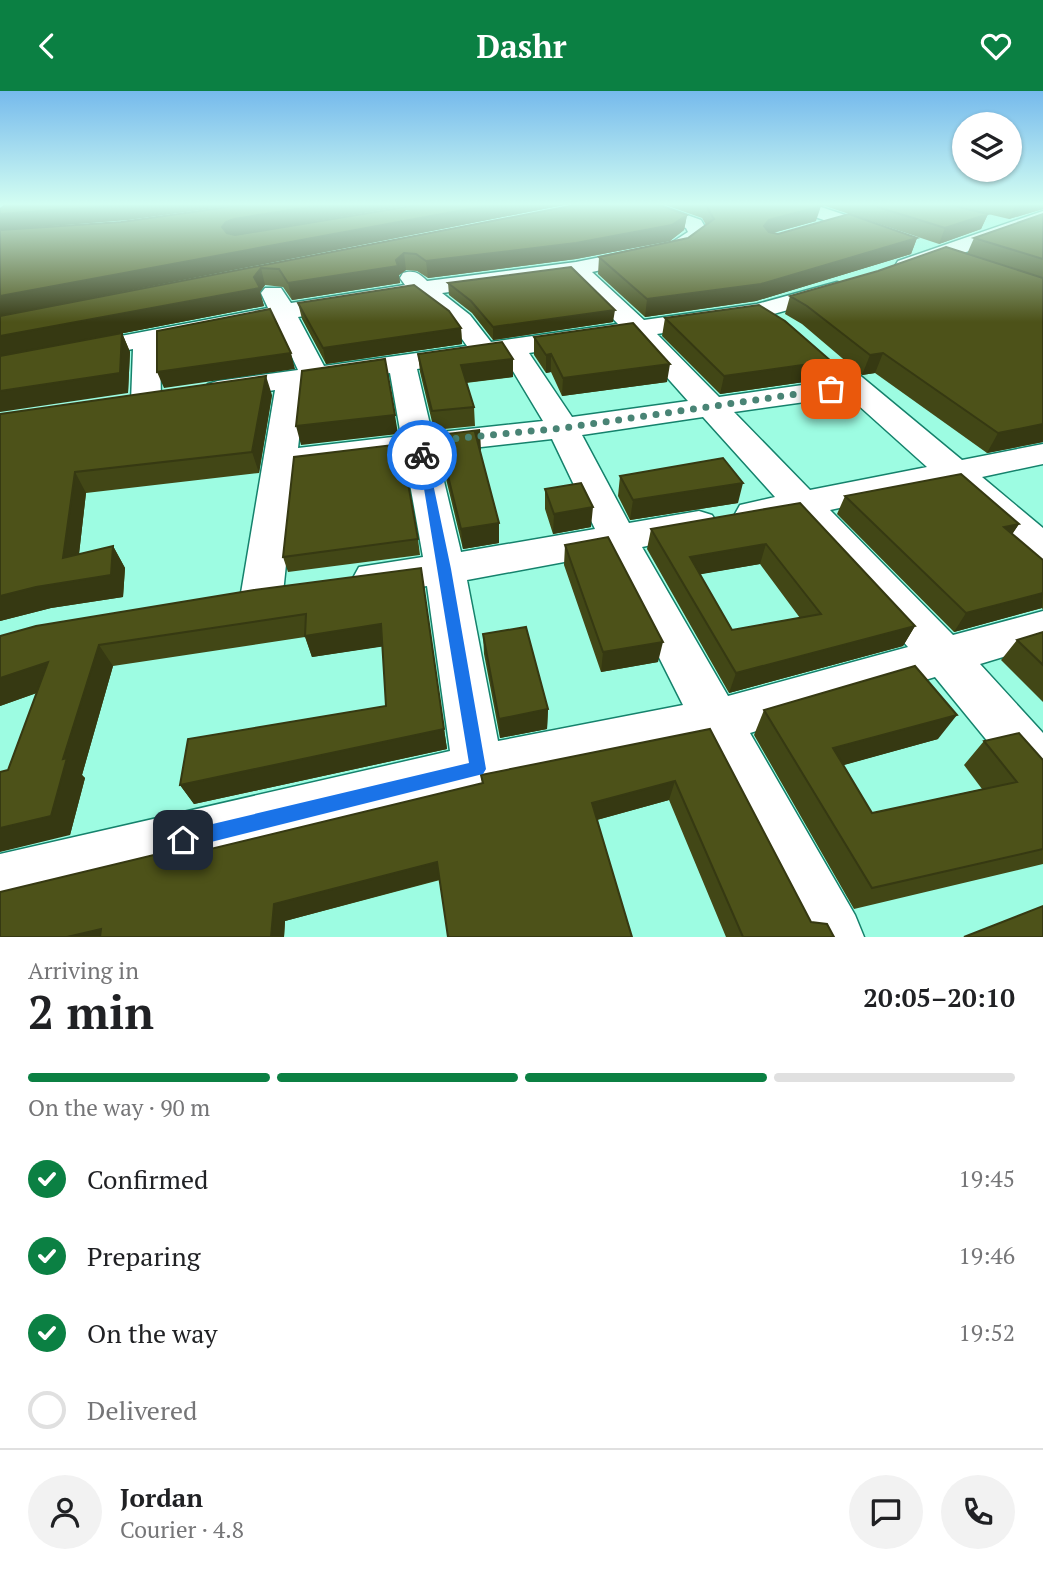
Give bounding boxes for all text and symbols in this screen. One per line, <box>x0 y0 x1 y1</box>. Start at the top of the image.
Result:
text: Dashr <box>476 25 567 67</box>
icon: back <box>28 27 66 65</box>
icon: heart <box>977 27 1015 65</box>
map controls <box>952 112 1022 182</box>
button: layers <box>952 112 1022 182</box>
pin <box>801 359 861 419</box>
icon: bag <box>812 370 850 408</box>
courier <box>387 420 457 490</box>
icon: bike <box>403 436 441 474</box>
pin <box>153 810 213 870</box>
icon: home <box>164 821 202 859</box>
text: Arriving in <box>28 955 139 986</box>
text: 20:05–20:10 <box>863 980 1015 1014</box>
text: 2 min <box>28 981 154 1042</box>
text: On the way · 90 m <box>28 1092 210 1123</box>
icon: check <box>28 1160 66 1198</box>
text: Confirmed <box>87 1162 208 1196</box>
text: 19:45 <box>958 1163 1015 1194</box>
icon: check <box>28 1237 66 1275</box>
text: Preparing <box>87 1239 200 1273</box>
text: 19:46 <box>958 1240 1015 1271</box>
icon: check <box>28 1314 66 1352</box>
text: On the way <box>87 1316 218 1350</box>
text: 19:52 <box>958 1317 1015 1348</box>
text: Delivered <box>87 1393 197 1427</box>
button: person <box>28 1475 102 1549</box>
button: chat <box>849 1475 923 1549</box>
button: phone <box>941 1475 1015 1549</box>
text: Jordan <box>120 1480 203 1514</box>
text: Courier · 4.8 <box>120 1514 244 1545</box>

